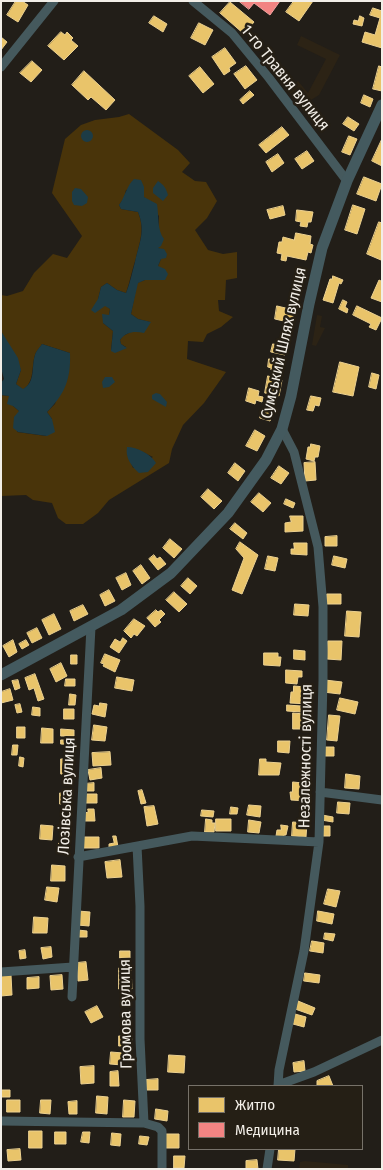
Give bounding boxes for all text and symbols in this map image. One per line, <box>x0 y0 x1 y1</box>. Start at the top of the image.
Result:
street label: 1-го Травня вулиця <box>237 21 333 135</box>
street label: Сумський Шлях вулиця <box>257 265 311 421</box>
street label: Незалежності вулиця <box>295 684 317 828</box>
street label: Лозівська вулиця <box>54 737 80 855</box>
street label: Громова вулиця <box>115 959 137 1069</box>
legend <box>188 1085 363 1150</box>
text: Житло <box>235 1096 275 1114</box>
text: Медицина <box>235 1121 300 1139</box>

